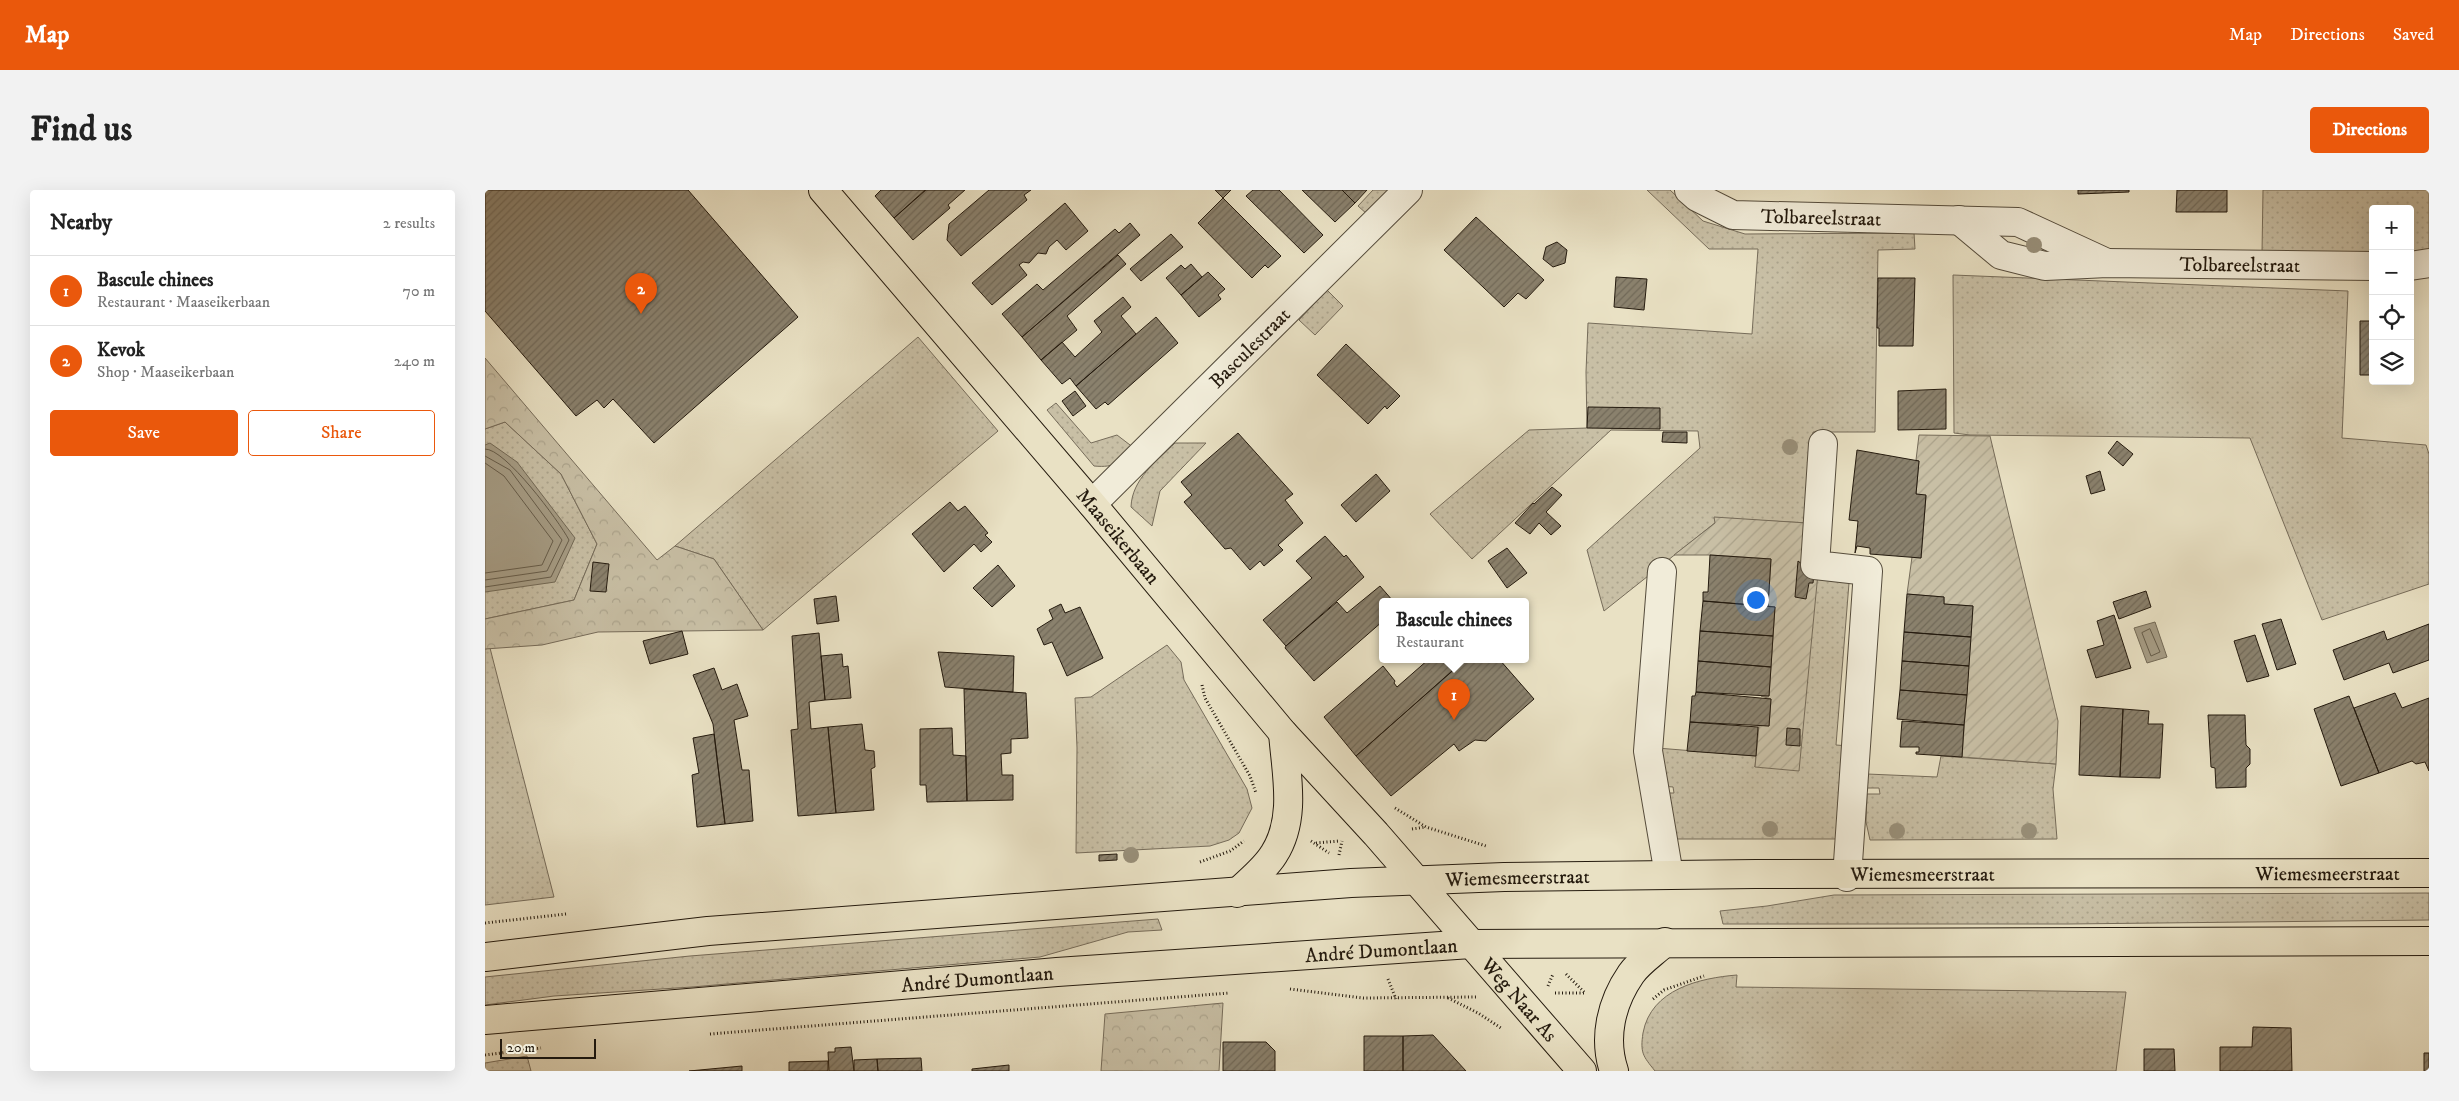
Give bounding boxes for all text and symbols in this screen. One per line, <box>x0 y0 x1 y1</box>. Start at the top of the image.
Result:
text: Map <box>25 20 69 50</box>
text: Map <box>2229 24 2262 46</box>
text: Directions <box>2290 24 2365 46</box>
text: Saved <box>2393 24 2434 46</box>
button: Directions <box>2310 107 2429 153</box>
text: Find us <box>30 108 132 152</box>
street label: Tolbareelstraat <box>1760 205 1882 233</box>
map controls <box>2369 205 2414 385</box>
button: + <box>2369 205 2414 250</box>
text: Nearby <box>50 210 112 236</box>
text: 2 results <box>383 213 435 233</box>
button: − <box>2369 250 2414 295</box>
street label: Tolbareelstraat <box>2179 253 2300 279</box>
text: Bascule chinees <box>97 269 213 292</box>
pin: 2 <box>625 273 657 314</box>
text: 1 <box>63 281 69 301</box>
text: 70 m <box>403 281 435 301</box>
text: Restaurant · Maaseikerbaan <box>97 292 270 312</box>
button: locate <box>2369 295 2414 340</box>
street label: Basculestraat <box>1205 303 1296 394</box>
text: Kevok <box>97 339 145 362</box>
button: layers <box>2369 340 2414 385</box>
text: 2 <box>62 351 70 371</box>
text: 240 m <box>394 351 435 371</box>
text: Shop · Maaseikerbaan <box>97 362 234 382</box>
button: Save <box>50 410 238 456</box>
button: Share <box>248 410 435 456</box>
street label: Maaseikerbaan <box>1070 484 1165 590</box>
your location <box>1743 587 1769 613</box>
popup <box>1379 598 1529 663</box>
text: Bascule chinees <box>1396 609 1512 632</box>
text: Restaurant <box>1396 632 1464 652</box>
pin: 1 <box>1438 679 1470 720</box>
street label: Wiemesmeerstraat <box>2254 862 2400 887</box>
street label: Wiemesmeerstraat <box>1849 863 1995 888</box>
street label: Wiemesmeerstraat <box>1444 865 1590 893</box>
street label: André Dumontlaan <box>1304 934 1459 969</box>
street label: Weg Naar As <box>1474 952 1562 1048</box>
street label: André Dumontlaan <box>900 961 1055 999</box>
scale bar <box>500 1036 596 1059</box>
text: 20 m <box>507 1039 535 1057</box>

